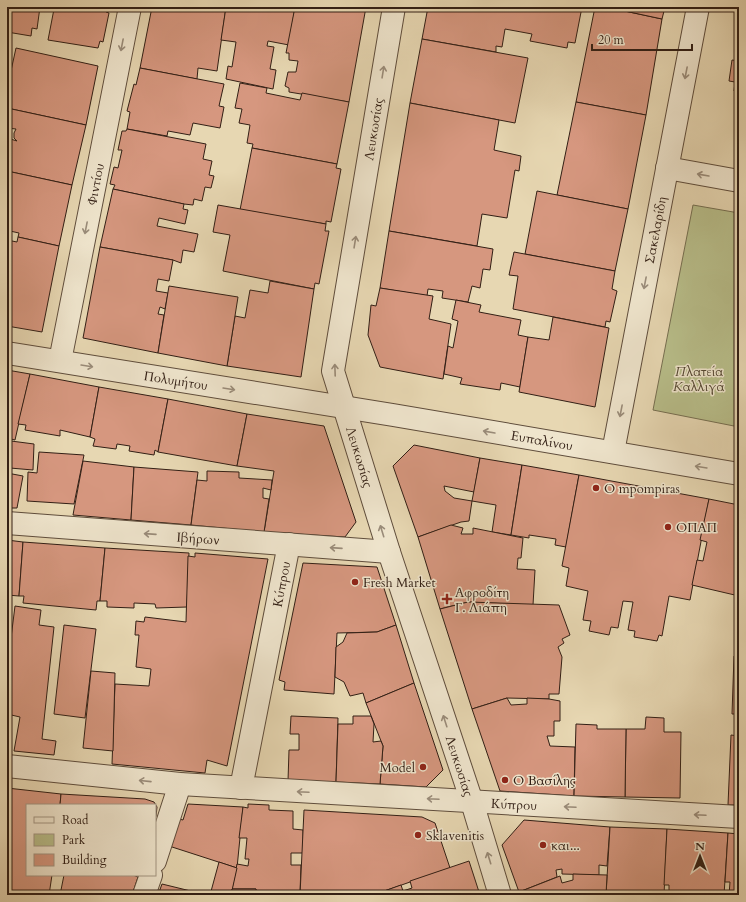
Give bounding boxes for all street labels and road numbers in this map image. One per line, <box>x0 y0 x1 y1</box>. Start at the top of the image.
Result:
street label: Λευκωσίας <box>360 96 388 162</box>
street label: Φιντίου <box>83 162 109 207</box>
street label: Σακελαρίδη <box>641 195 671 265</box>
street label: Πολυμήτου <box>143 367 209 395</box>
street label: Λευκωσίας <box>341 424 377 491</box>
street label: Ευπαλίνου <box>509 427 574 455</box>
street label: Ιβήρων <box>176 529 220 549</box>
street label: Κύπρου <box>269 560 295 609</box>
street label: Λευκωσίας <box>441 733 478 800</box>
street label: Κύπρου <box>490 795 538 815</box>

